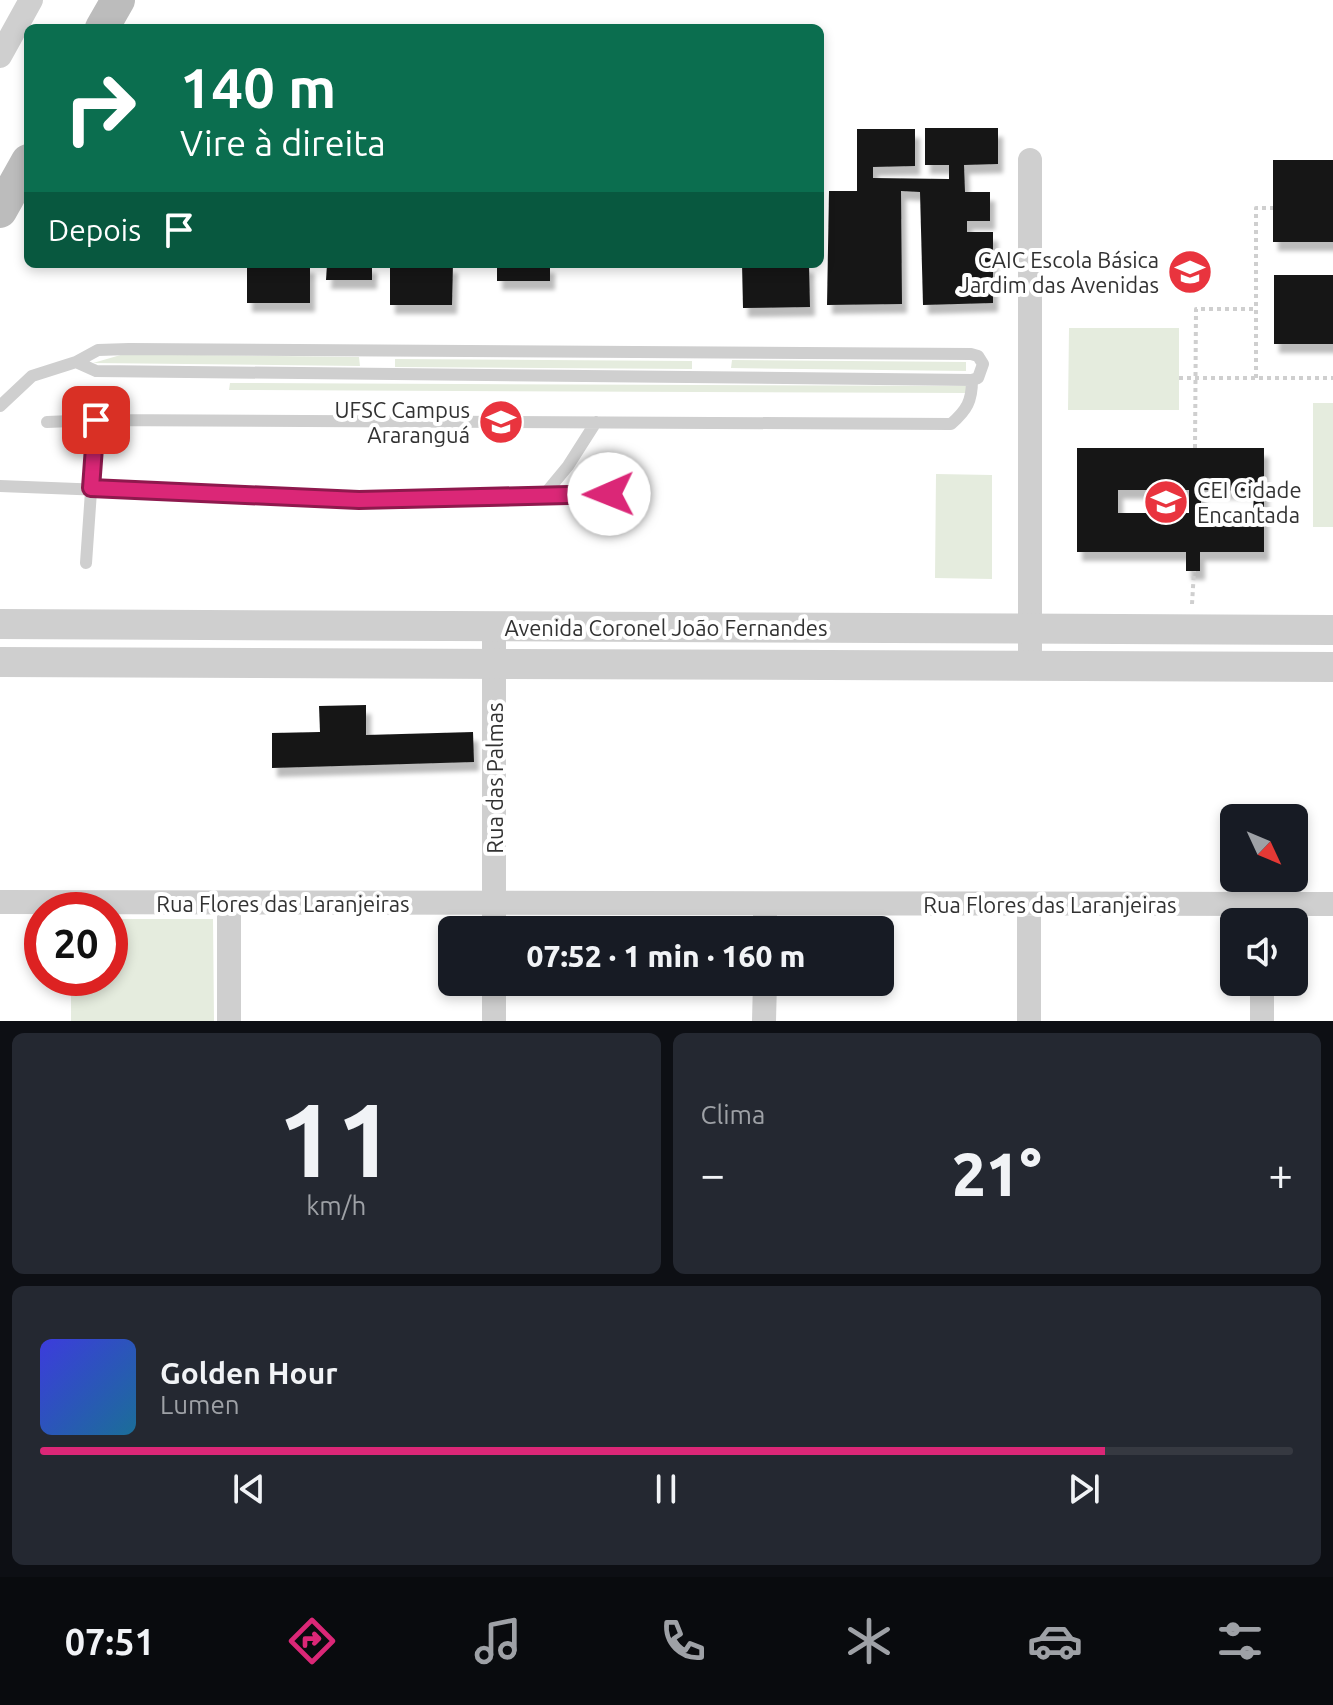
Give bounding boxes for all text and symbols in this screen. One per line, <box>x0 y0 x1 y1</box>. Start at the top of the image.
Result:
icon: right <box>48 56 152 160</box>
text: 140 m <box>180 56 336 119</box>
text: Vire à direita <box>180 122 386 163</box>
icon: arrive <box>157 208 201 252</box>
text: Depois <box>48 213 141 247</box>
place label: CAIC Escola Básica Jardim das Avenidas <box>959 247 1159 297</box>
school or university icon: CAIC Escola Básica Jardim das Avenidas <box>1166 248 1214 296</box>
pin <box>62 386 130 454</box>
place label: UFSC Campus Araranguá <box>335 397 470 447</box>
icon: arrive <box>74 398 118 442</box>
school or university icon: UFSC Campus Araranguá <box>477 398 525 446</box>
position arrow <box>567 452 651 536</box>
place label: CEI Cidade Encantada <box>1197 477 1302 527</box>
school or university icon: CEI Cidade Encantada <box>1142 478 1190 526</box>
street label: Avenida Coronel João Fernandes <box>505 615 827 640</box>
street label: Rua das Palmas <box>482 702 507 854</box>
north arrow <box>1220 804 1308 892</box>
map controls <box>1220 804 1308 996</box>
street label: Rua Flores das Laranjeiras <box>156 891 410 916</box>
speed limit sign: 20 <box>24 892 128 996</box>
street label: Rua Flores das Laranjeiras <box>923 892 1177 917</box>
button: sound <box>1220 908 1308 996</box>
text: 07:52 · 1 min · 160 m <box>527 939 805 973</box>
text: 11 <box>278 1080 395 1197</box>
text: Clima <box>701 1100 765 1129</box>
text: 21° <box>952 1140 1041 1207</box>
text: − <box>701 1149 725 1198</box>
text: + <box>1268 1149 1293 1198</box>
text: km/h <box>306 1191 366 1220</box>
text: Golden Hour <box>160 1356 338 1390</box>
text: Lumen <box>160 1390 240 1419</box>
icon: previous <box>227 1467 271 1511</box>
icon: pause <box>644 1467 688 1511</box>
icon: next <box>1062 1467 1106 1511</box>
icon: directions <box>284 1613 340 1669</box>
icon: music <box>470 1613 526 1669</box>
icon: phone <box>655 1613 711 1669</box>
icon: climate <box>841 1613 897 1669</box>
icon: car <box>1027 1613 1083 1669</box>
icon: filters <box>1212 1613 1268 1669</box>
text: 07:51 <box>65 1621 155 1662</box>

